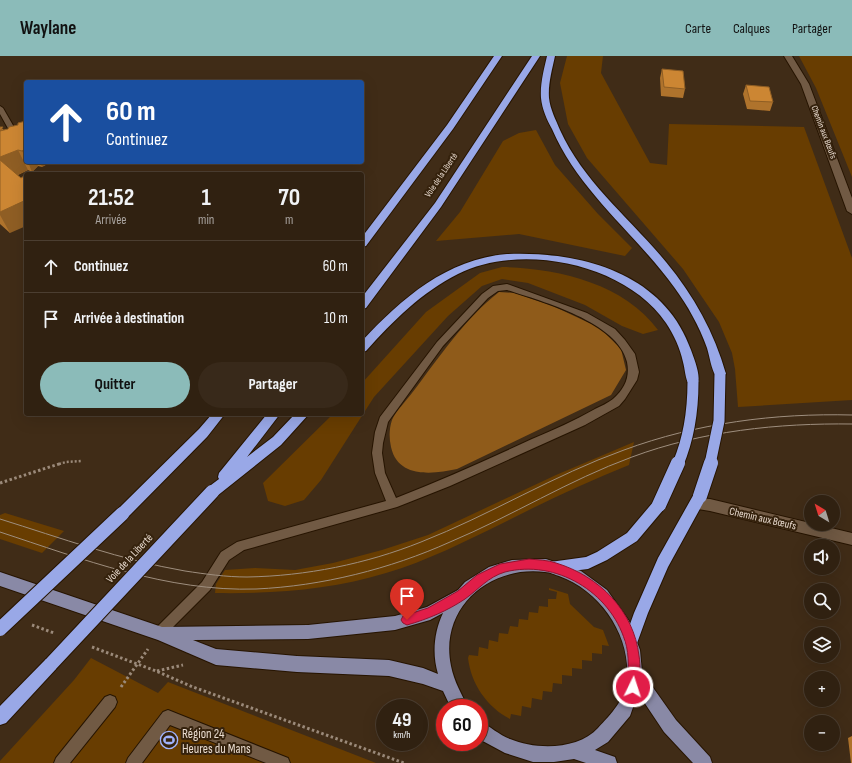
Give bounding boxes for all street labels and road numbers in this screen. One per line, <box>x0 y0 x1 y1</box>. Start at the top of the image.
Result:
street label: Chemin aux Bœufs <box>808 104 839 160</box>
street label: Voie de la Liberté <box>423 151 460 199</box>
street label: Chemin aux Bœufs <box>728 504 798 533</box>
street label: Voie de la Liberté <box>103 531 155 586</box>

